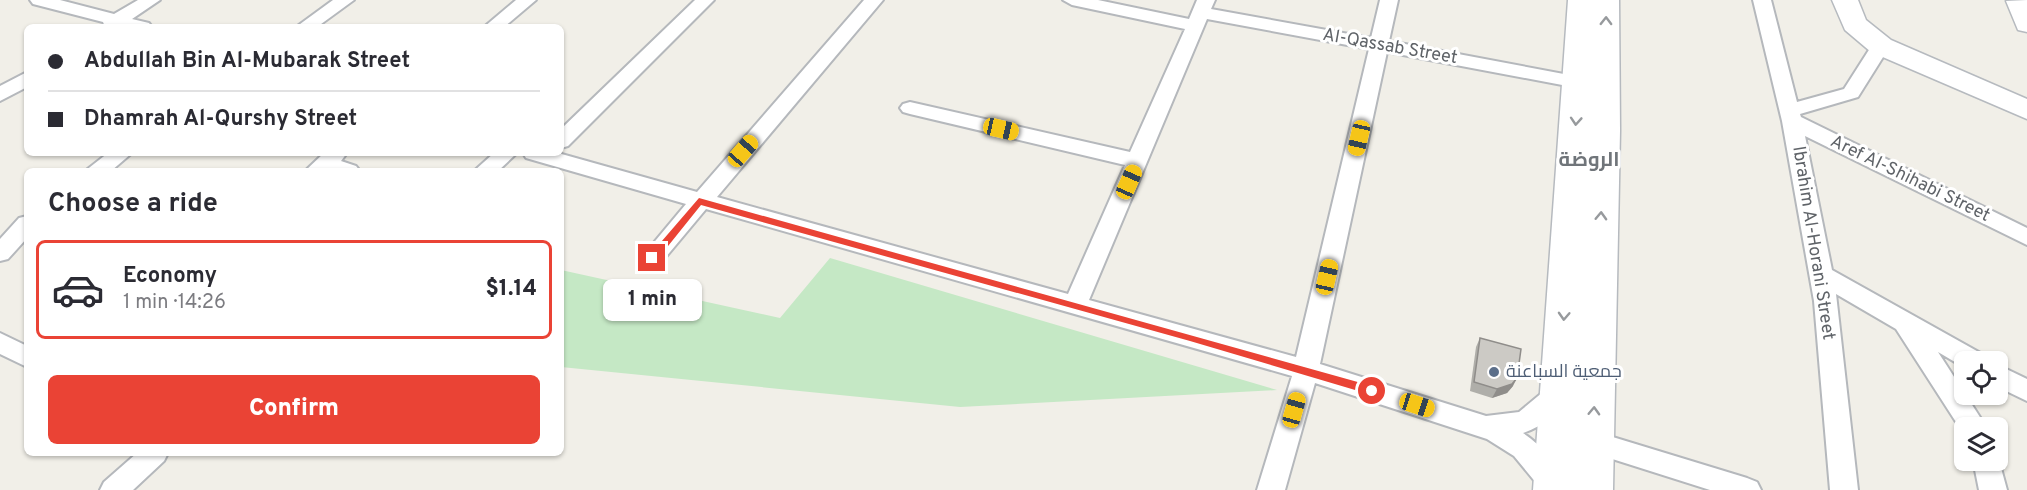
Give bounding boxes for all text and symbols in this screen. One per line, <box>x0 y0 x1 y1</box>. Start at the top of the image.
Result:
one-way arrow <box>1600 16 1612 25</box>
street label: Al-Qassab Street <box>1321 24 1459 70</box>
text: Abdullah Bin Al-Mubarak Street <box>84 48 410 75</box>
text: Dhamrah Al-Qurshy Street <box>84 106 357 133</box>
car <box>981 116 1021 142</box>
one-way arrow <box>1570 117 1583 126</box>
car <box>1346 118 1372 158</box>
street label: Aref Al-Shihabi Street <box>1826 130 1994 228</box>
car <box>724 132 762 170</box>
street label: Ibrahim Al-Horani Street <box>1786 144 1840 342</box>
district label: الروضة <box>1559 148 1619 174</box>
car <box>1113 162 1145 202</box>
text: Choose a ride <box>48 187 218 221</box>
one-way arrow <box>1595 211 1608 220</box>
route end <box>638 244 665 271</box>
car <box>1314 257 1340 297</box>
icon: car <box>51 263 105 317</box>
text: Economy <box>123 263 217 290</box>
text: $1.14 <box>485 276 537 303</box>
callout: 1 min <box>602 279 702 321</box>
text: 1 min <box>628 287 677 313</box>
text: 1 min · 14:26 <box>123 290 226 316</box>
one-way arrow <box>1558 312 1571 321</box>
map controls <box>1954 351 2008 471</box>
button: locate <box>1954 351 2008 405</box>
place label: جمعية السباعنة <box>1506 361 1622 384</box>
marker: جمعية السباعنة <box>1487 365 1501 379</box>
button: Confirm <box>48 375 540 444</box>
route start <box>1358 377 1385 404</box>
car <box>1280 390 1308 430</box>
car <box>1397 391 1437 419</box>
one-way arrow <box>1587 406 1600 415</box>
button: layers <box>1954 417 2008 471</box>

